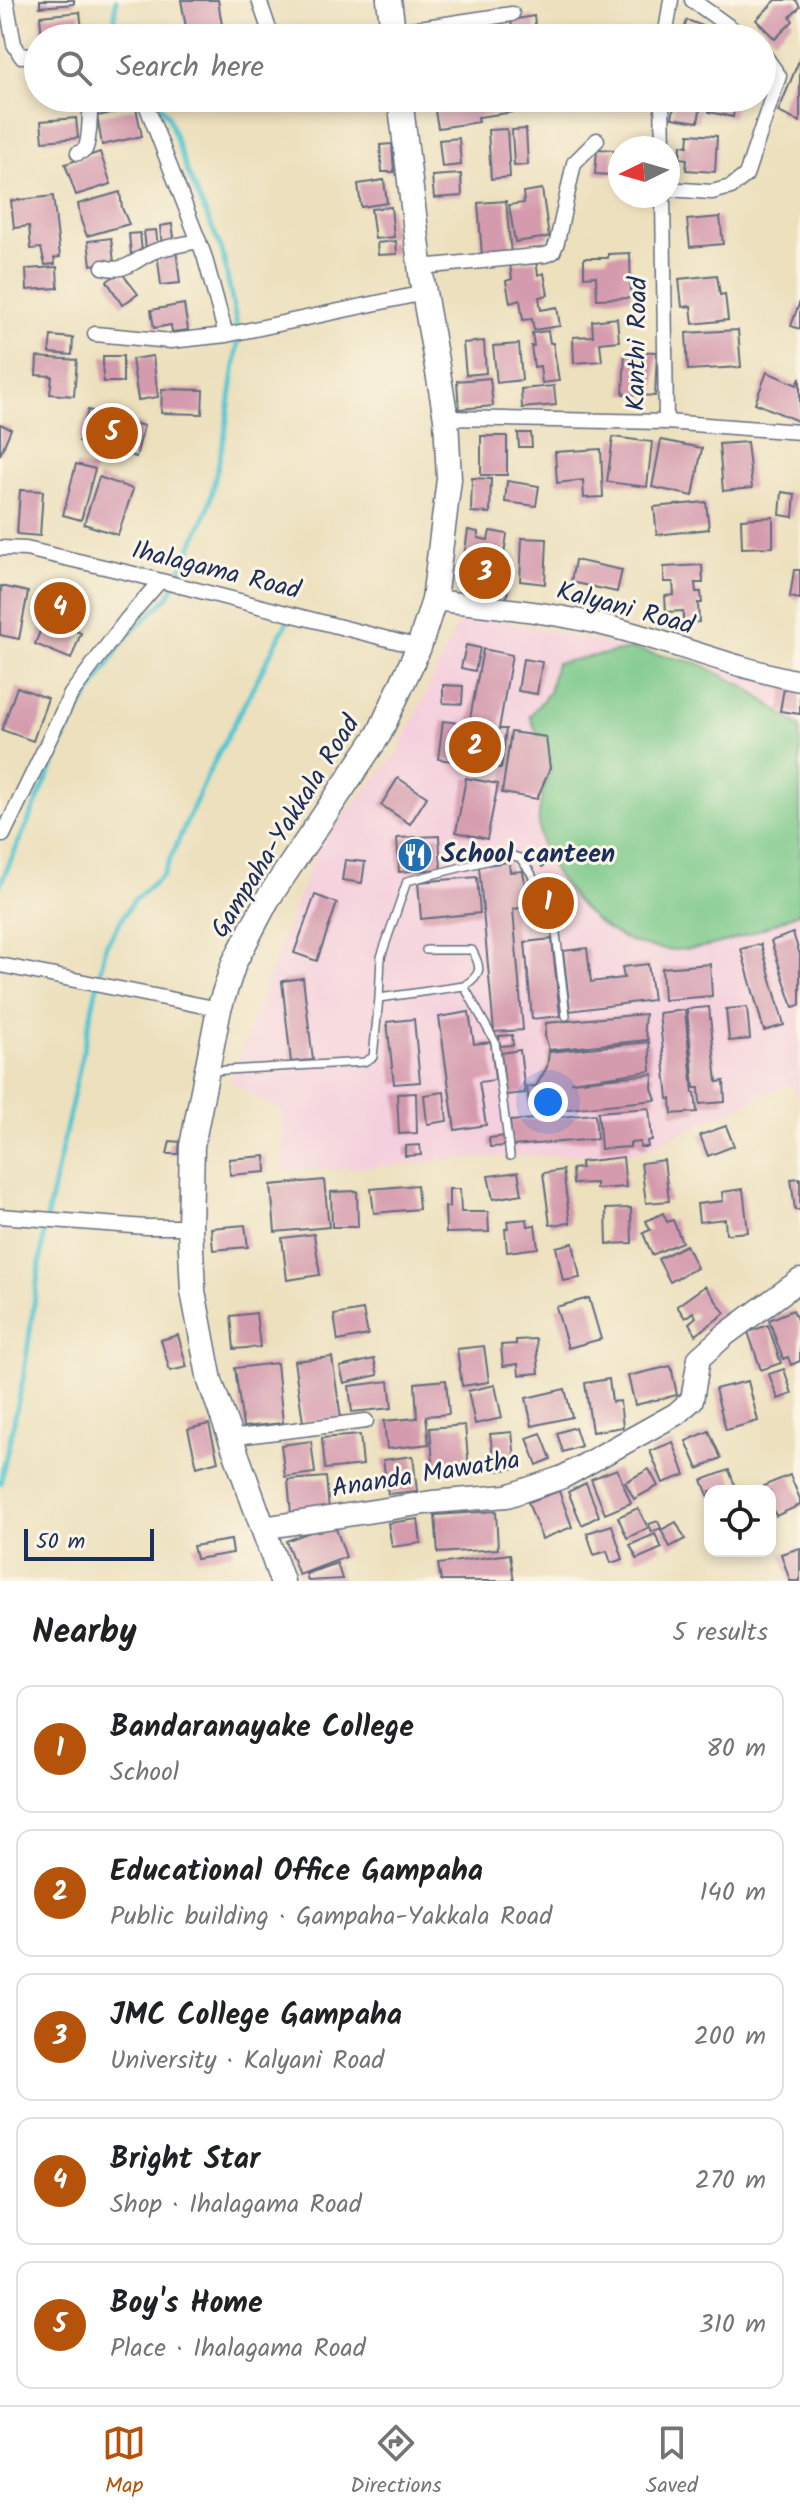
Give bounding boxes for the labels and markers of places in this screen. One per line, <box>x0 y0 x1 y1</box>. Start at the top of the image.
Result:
pin: 5 <box>86 403 138 463</box>
pin: 3 <box>459 543 511 603</box>
pin: 4 <box>34 578 86 638</box>
pin: 2 <box>449 717 501 777</box>
place label: School canteen <box>441 834 615 876</box>
restaurant icon: School canteen <box>396 836 434 874</box>
pin: 1 <box>522 873 574 933</box>

